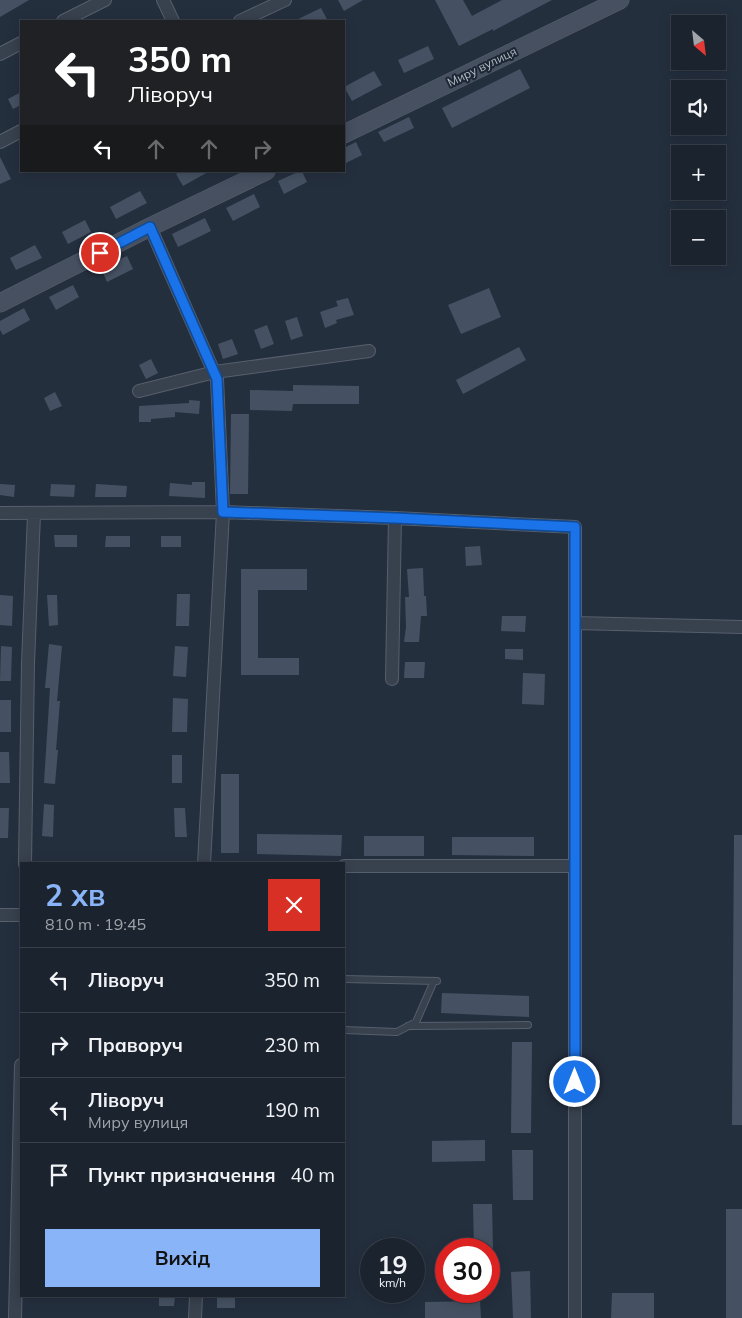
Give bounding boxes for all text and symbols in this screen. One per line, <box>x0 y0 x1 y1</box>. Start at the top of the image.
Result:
north arrow <box>671 15 726 70</box>
map controls <box>671 15 726 265</box>
text: 350 m <box>128 37 232 81</box>
icon: left <box>45 40 110 105</box>
street label: Миру вулиця <box>445 43 519 90</box>
text: Ліворуч <box>128 80 213 108</box>
button: sound <box>671 80 726 135</box>
icon: left <box>89 135 117 163</box>
icon: ahead <box>142 135 170 163</box>
icon: ahead <box>195 135 223 163</box>
icon: right <box>248 135 276 163</box>
button: + <box>671 145 726 200</box>
button: − <box>671 210 726 265</box>
pin <box>79 232 121 274</box>
icon: arrive <box>86 239 114 267</box>
text: 2 хв <box>45 876 105 914</box>
button: close <box>268 879 320 931</box>
text: 810 m · 19:45 <box>45 914 146 934</box>
icon: left <box>45 966 73 994</box>
text: Ліворуч <box>88 968 164 992</box>
text: 350 m <box>264 968 320 992</box>
icon: right <box>45 1031 73 1059</box>
text: Праворуч <box>88 1033 183 1057</box>
text: 230 m <box>264 1033 320 1057</box>
position arrow <box>548 1055 600 1107</box>
text: Ліворуч <box>88 1088 164 1112</box>
icon: left <box>45 1096 73 1124</box>
text: 190 m <box>264 1098 320 1122</box>
text: Миру вулиця <box>88 1112 188 1132</box>
icon: arrive <box>45 1161 73 1189</box>
text: Пункт призначення <box>88 1163 276 1187</box>
text: 40 m <box>291 1163 335 1187</box>
button: Вихід <box>45 1229 320 1287</box>
speed limit sign: 30 <box>435 1238 500 1303</box>
text: 19 <box>377 1249 408 1280</box>
text: km/h <box>379 1275 406 1290</box>

